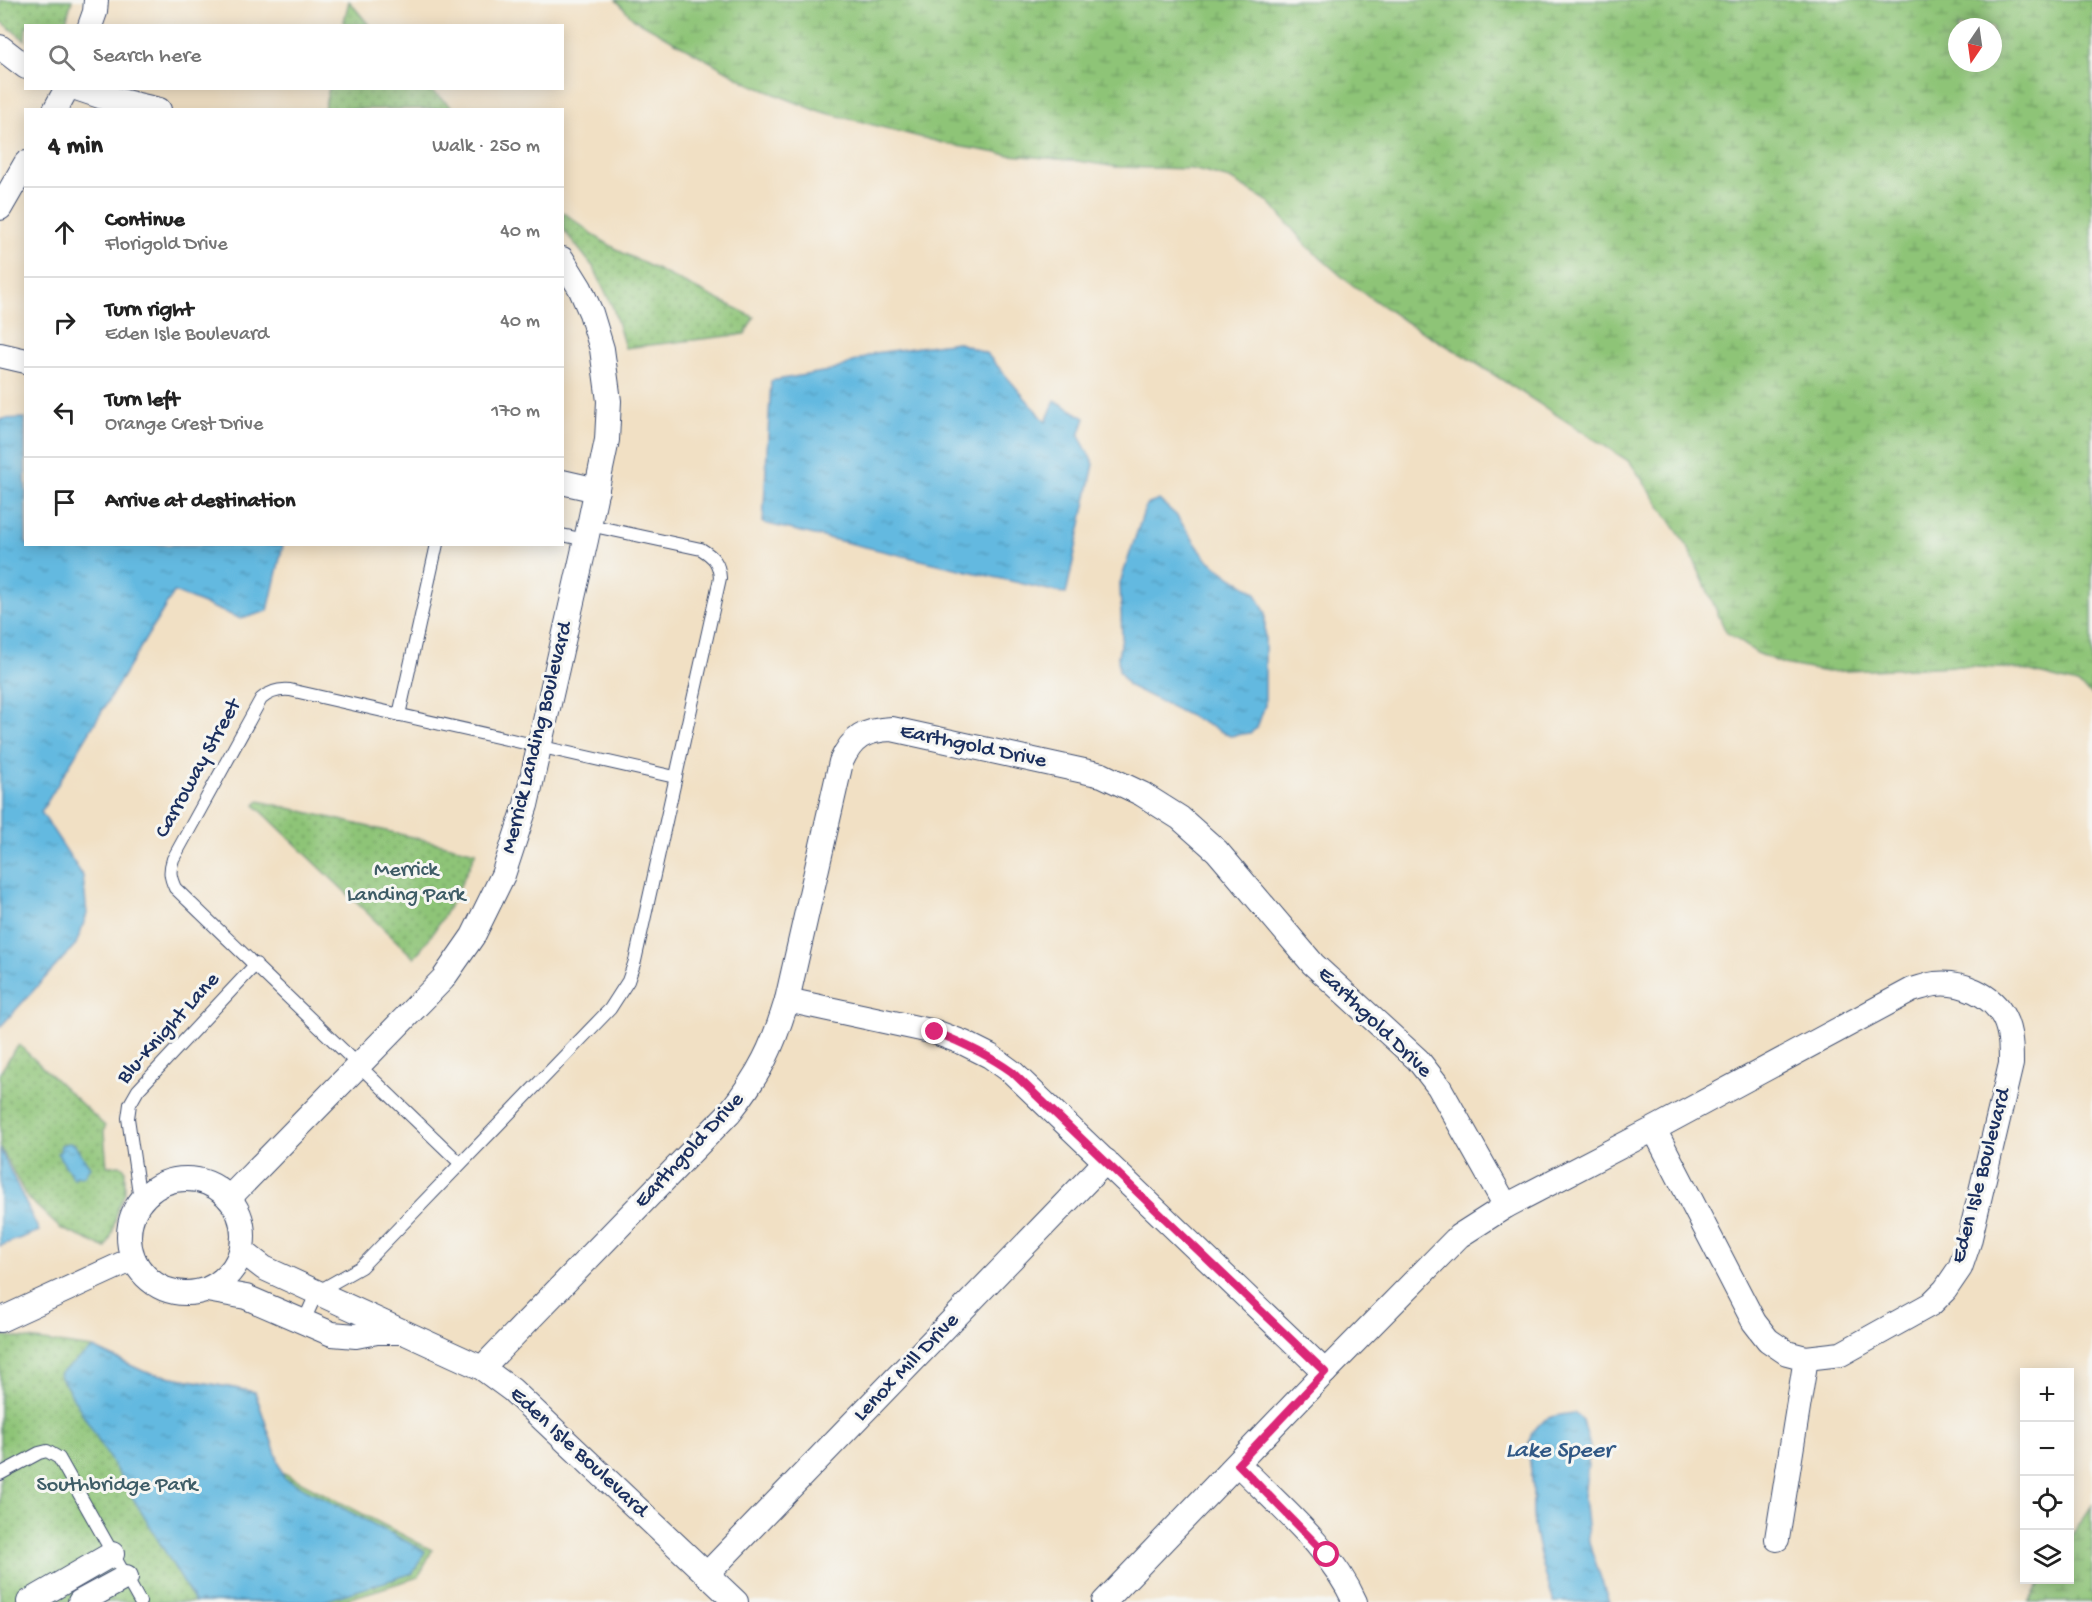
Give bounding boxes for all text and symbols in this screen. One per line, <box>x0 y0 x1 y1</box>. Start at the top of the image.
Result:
north arrow <box>1948 18 2002 72</box>
search box <box>24 24 564 90</box>
icon: search <box>45 41 78 74</box>
text: Search here <box>93 44 201 70</box>
text: 4 min <box>48 132 103 163</box>
text: Walk · 250 m <box>432 136 540 159</box>
text: Continue <box>105 208 185 234</box>
icon: ahead <box>48 216 81 249</box>
text: 40 m <box>500 221 540 244</box>
text: Florigold Drive <box>105 234 228 257</box>
text: Turn right <box>105 298 193 324</box>
icon: right <box>48 306 81 339</box>
text: 40 m <box>500 311 540 334</box>
text: Eden Isle Boulevard <box>105 324 269 347</box>
text: Turn left <box>105 388 179 414</box>
icon: left <box>48 396 81 429</box>
text: 170 m <box>491 401 540 424</box>
text: Orange Crest Drive <box>105 414 263 437</box>
icon: arrive <box>48 486 81 519</box>
text: Arrive at destination <box>105 489 295 515</box>
street label: Merrick Landing Boulevard <box>497 617 580 857</box>
street label: Carroway Street <box>150 693 249 843</box>
street label: Earthgold Drive <box>897 719 1049 775</box>
park label: Merrick Landing Park <box>347 858 467 909</box>
street label: Earthgold Drive <box>1311 962 1437 1085</box>
street label: Blu-Knight Lane <box>111 967 226 1091</box>
route end <box>921 1018 947 1044</box>
street label: Eden Isle Boulevard <box>1946 1084 2018 1266</box>
street label: Earthgold Drive <box>630 1087 751 1214</box>
street label: Lenox Mill Drive <box>849 1308 966 1428</box>
map controls <box>2020 1368 2074 1584</box>
button: + <box>2020 1368 2074 1422</box>
street label: Eden Isle Boulevard <box>503 1382 654 1525</box>
button: − <box>2020 1422 2074 1476</box>
water label: Lake Speer <box>1505 1437 1617 1466</box>
park label: Southbridge Park <box>37 1473 200 1499</box>
button: locate <box>2020 1476 2074 1530</box>
button: layers <box>2020 1530 2074 1584</box>
route start <box>1313 1541 1339 1567</box>

